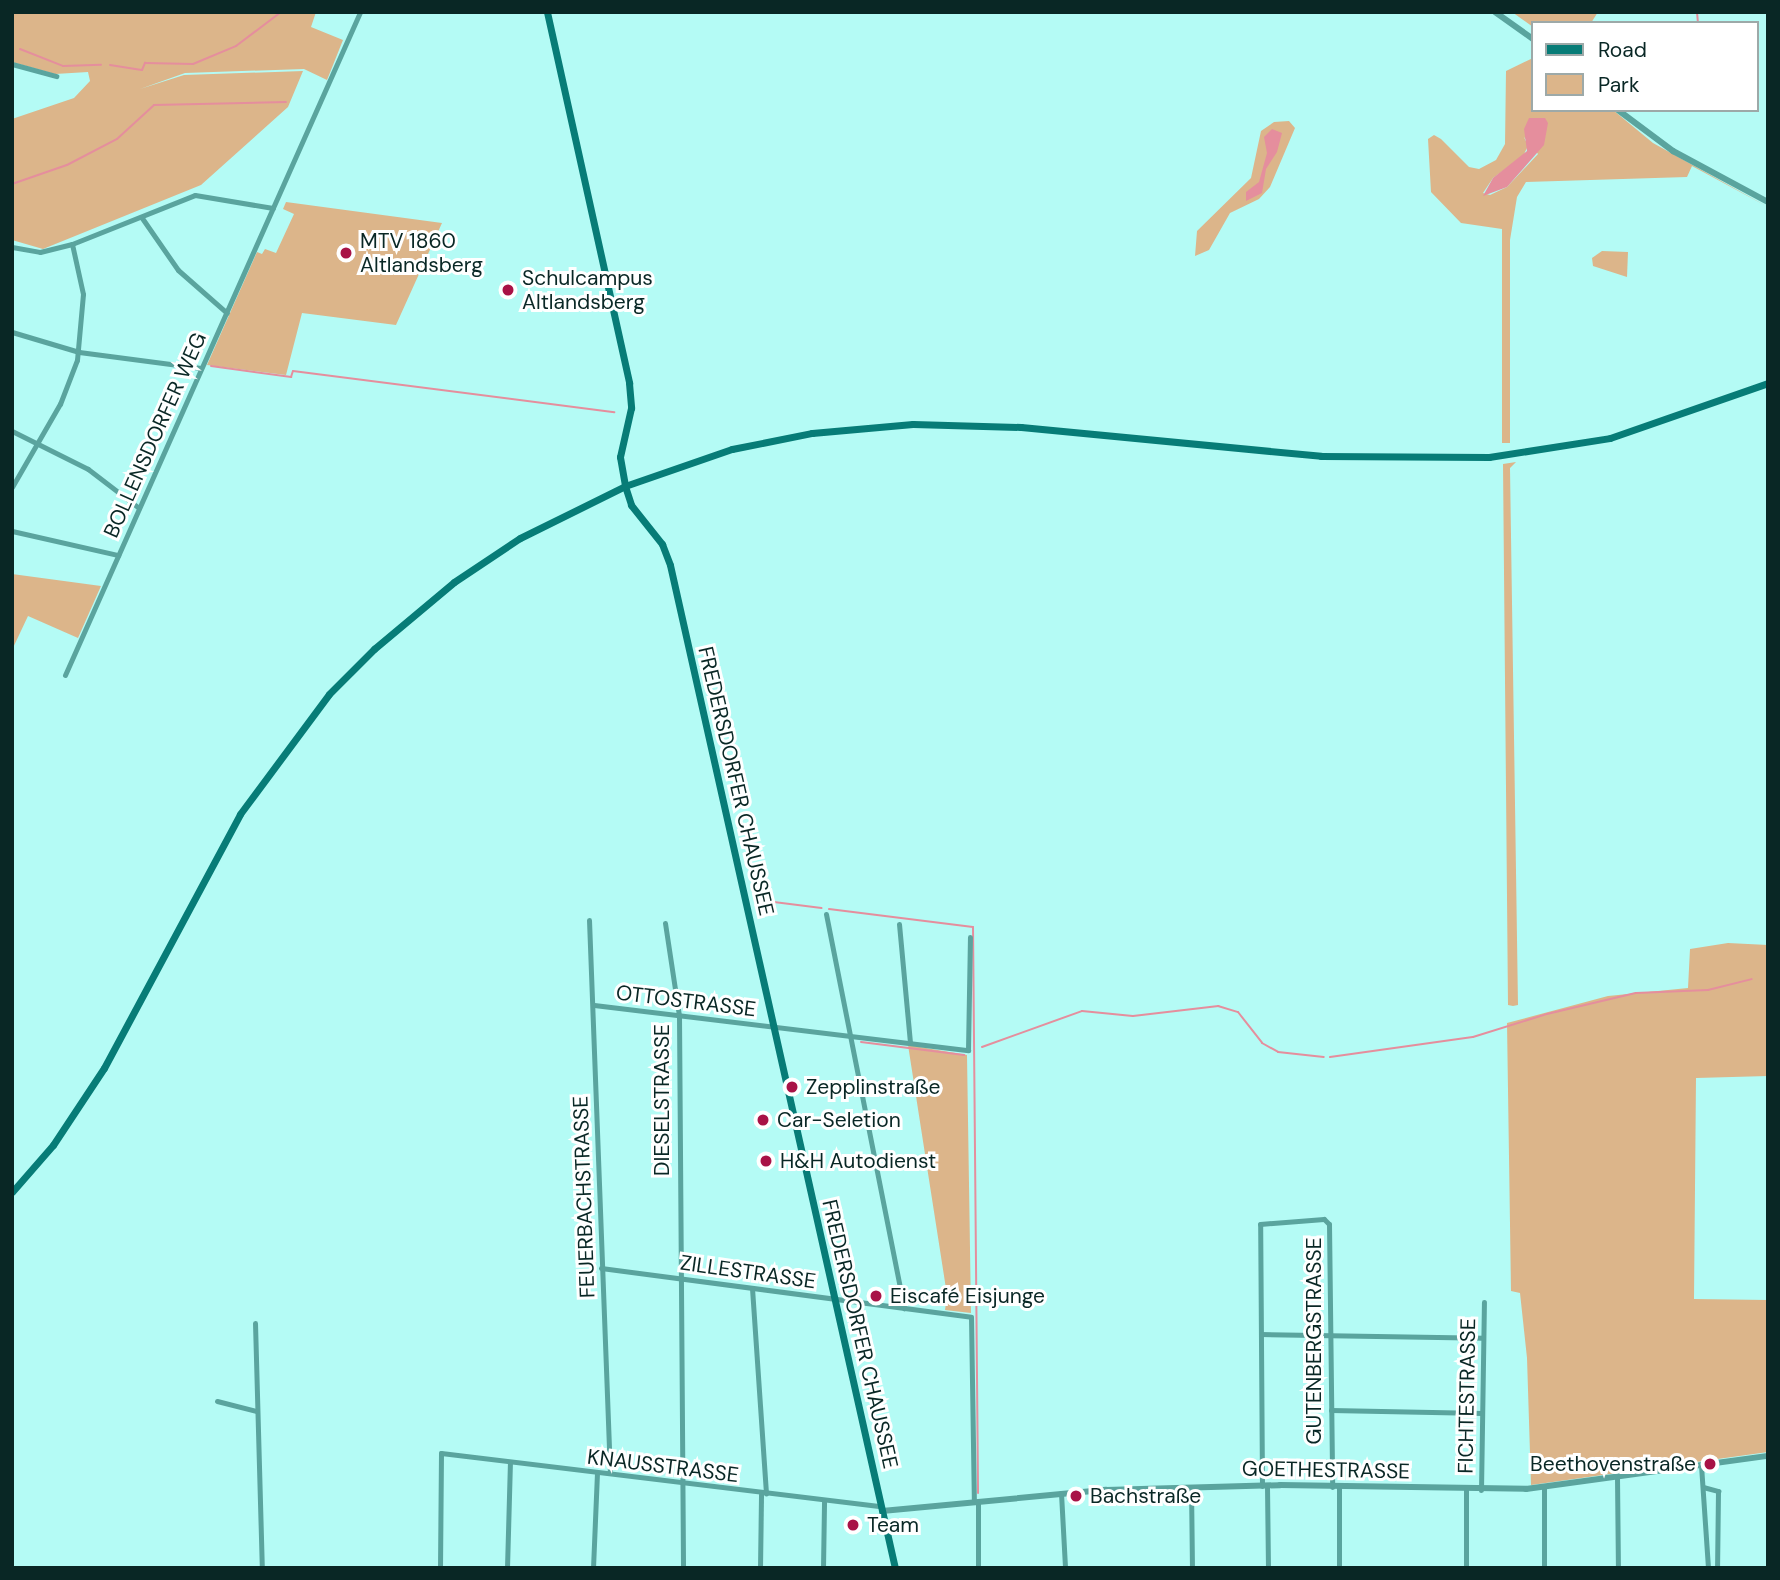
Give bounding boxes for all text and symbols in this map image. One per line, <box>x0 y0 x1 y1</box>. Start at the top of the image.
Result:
legend <box>1532 21 1759 112</box>
text: Road <box>1598 36 1647 64</box>
text: Park <box>1598 71 1639 99</box>
place label: MTV 1860 Altlandsberg <box>360 228 483 278</box>
marker: MTV 1860 Altlandsberg <box>338 245 354 261</box>
place label: Schulcampus Altlandsberg <box>522 265 653 315</box>
marker: Schulcampus Altlandsberg <box>500 282 516 298</box>
street label: BOLLENSDORFER WEG <box>98 328 212 542</box>
street label: FREDERSDORFER CHAUSSEE <box>693 644 779 918</box>
street label: OTTOSTRASSE <box>615 980 757 1022</box>
street label: DIESELSTRASSE <box>649 1024 675 1176</box>
place label: Zepplinstraße <box>806 1074 940 1100</box>
marker: Zepplinstraße <box>784 1079 800 1095</box>
street label: FEUERBACHSTRASSE <box>568 1095 600 1299</box>
place label: Car-Seletion <box>777 1107 901 1133</box>
marker: Car-Seletion <box>755 1112 771 1128</box>
place label: H&H Autodienst <box>780 1148 936 1174</box>
marker: H&H Autodienst <box>758 1153 774 1169</box>
street label: FREDERSDORFER CHAUSSEE <box>817 1197 903 1471</box>
street label: GUTENBERGSTRASSE <box>1301 1238 1327 1444</box>
street label: ZILLESTRASSE <box>679 1250 817 1294</box>
place label: Eiscafé Eisjunge <box>890 1283 1045 1309</box>
marker: Eiscafé Eisjunge <box>868 1288 884 1304</box>
street label: FICHTESTRASSE <box>1453 1318 1481 1474</box>
street label: KNAUSSTRASSE <box>586 1444 740 1488</box>
place label: Beethovenstraße <box>1530 1451 1696 1477</box>
street label: GOETHESTRASSE <box>1242 1456 1410 1484</box>
marker: Beethovenstraße <box>1702 1456 1718 1472</box>
place label: Bachstraße <box>1090 1483 1201 1509</box>
marker: Bachstraße <box>1068 1488 1084 1504</box>
place label: Team <box>867 1512 919 1538</box>
marker: Team <box>845 1517 861 1533</box>

